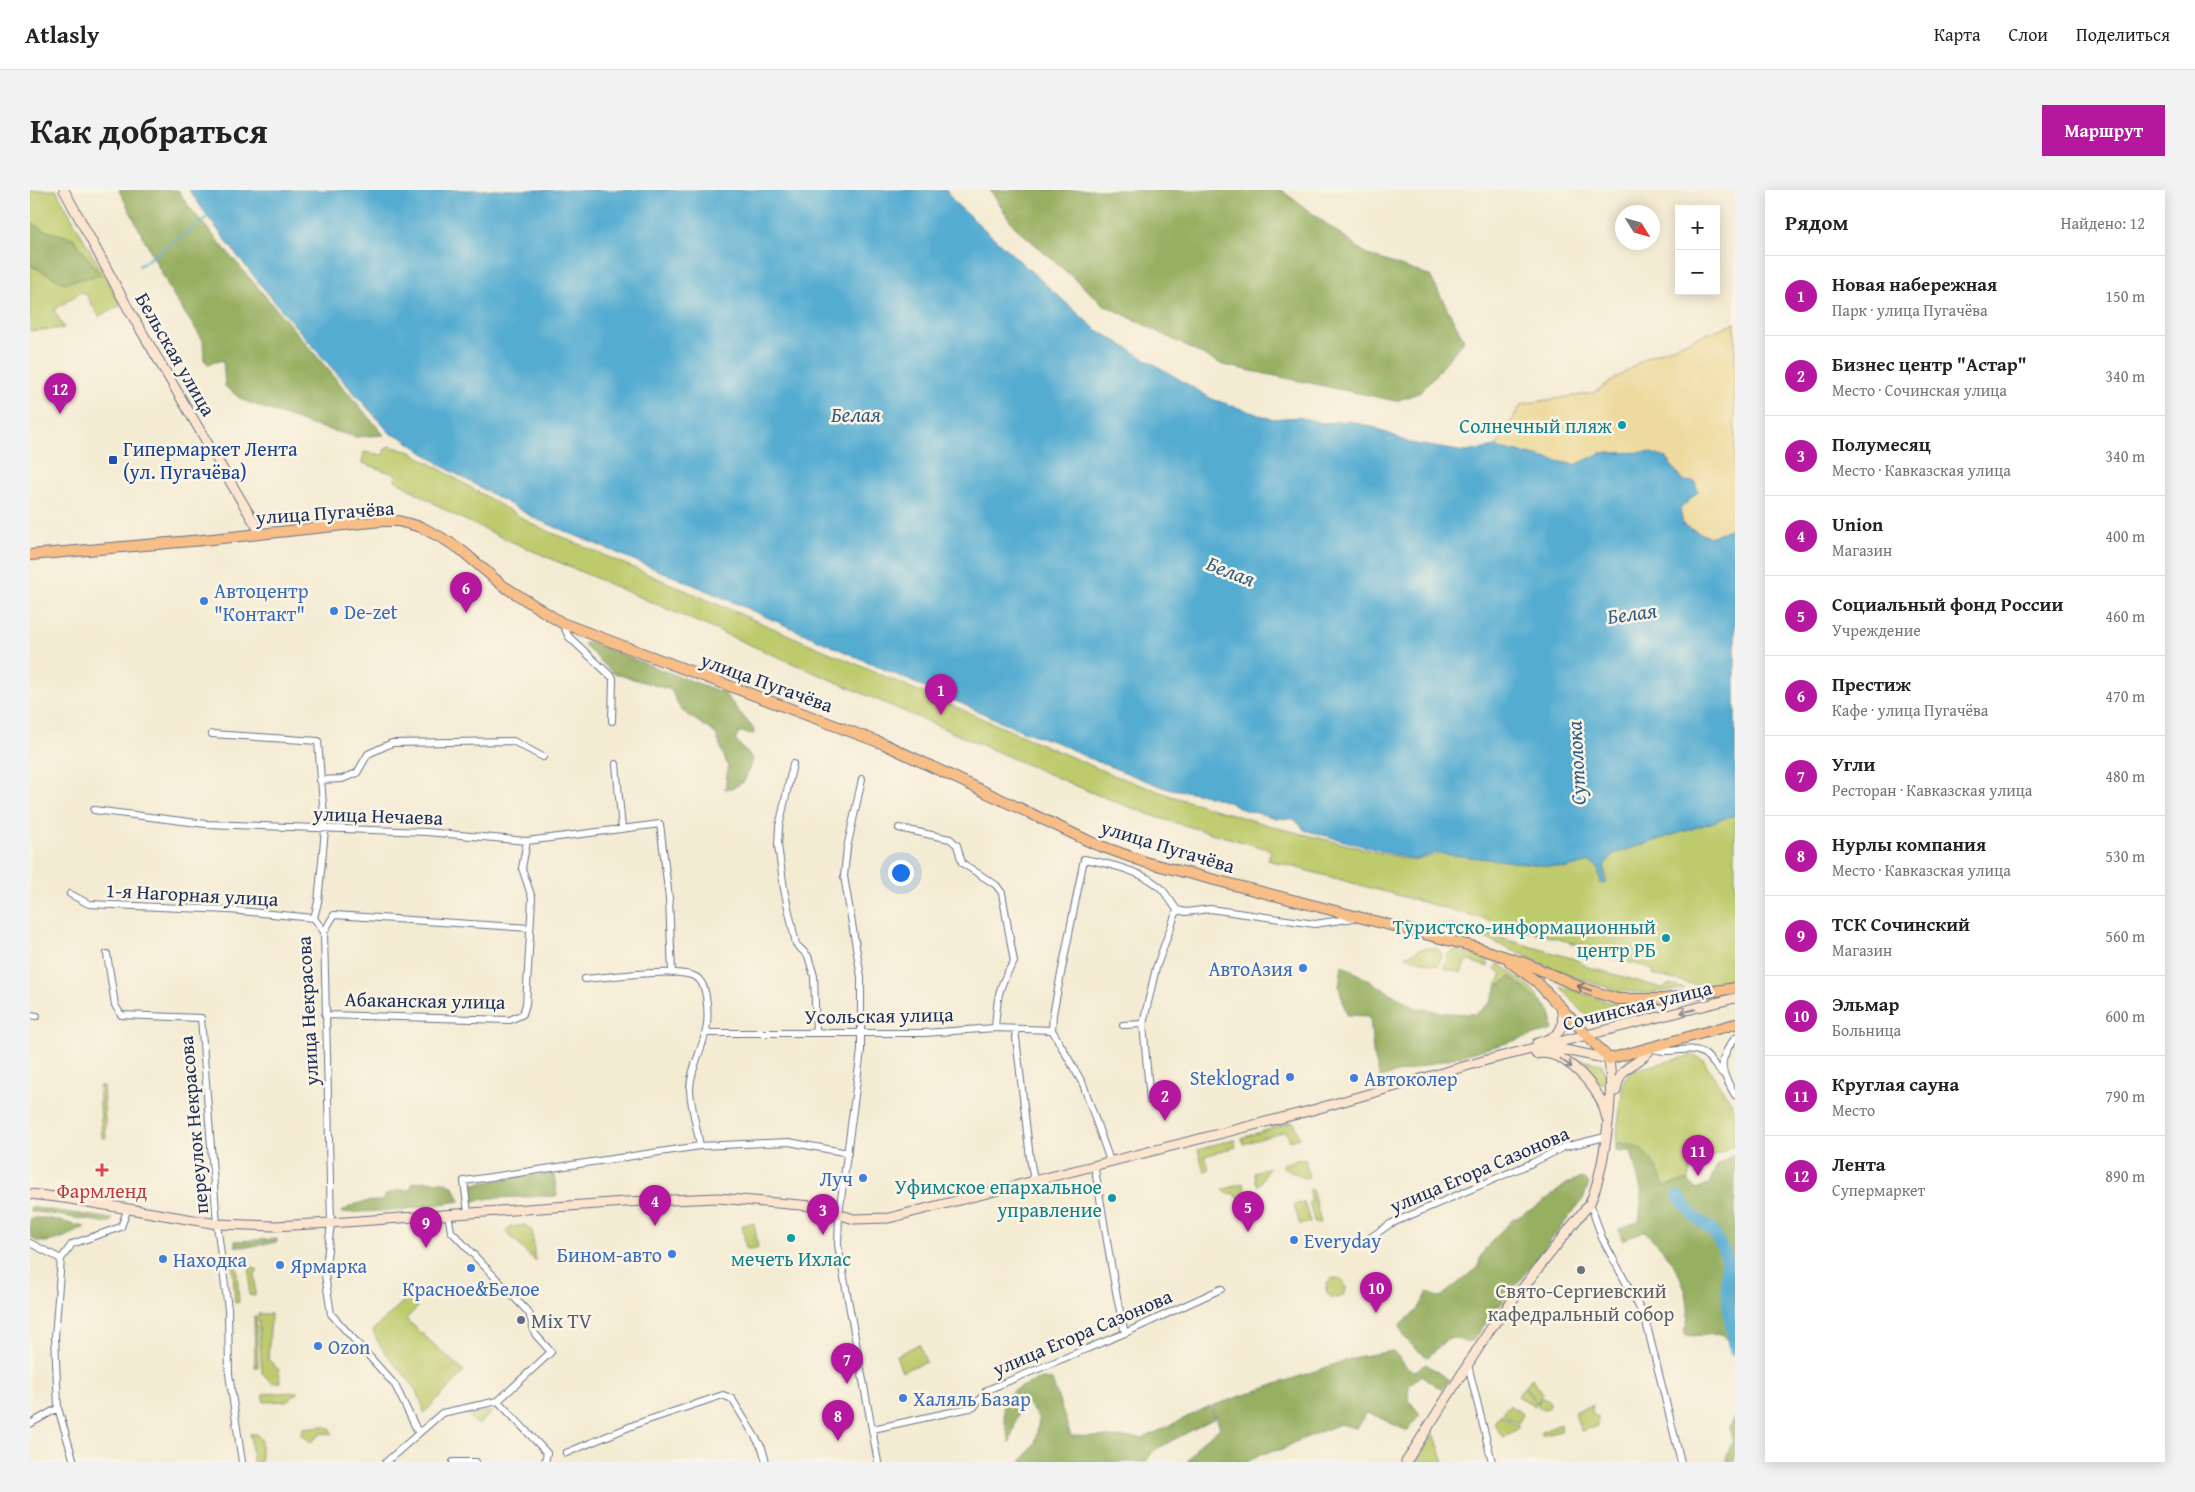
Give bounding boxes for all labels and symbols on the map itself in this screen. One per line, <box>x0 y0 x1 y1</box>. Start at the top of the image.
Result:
north arrow <box>1615 205 1660 250</box>
street label: Бельская улица <box>129 287 223 422</box>
pin: 12 <box>44 373 76 414</box>
water label: Белая <box>831 399 881 430</box>
place label: Солнечный пляж <box>1459 411 1612 440</box>
marker: Солнечный пляж <box>1616 419 1628 431</box>
place label: Гипермаркет Лента (ул. Пугачёва) <box>123 434 298 486</box>
marker: Гипермаркет Лента (ул. Пугачёва) <box>107 454 119 466</box>
street label: улица Пугачёва <box>254 493 396 531</box>
water label: Белая <box>1202 548 1260 594</box>
pin: 6 <box>450 572 482 613</box>
place label: Автоцентр "Контакт" <box>214 576 309 628</box>
water label: Белая <box>1605 594 1659 632</box>
marker: Автоцентр "Контакт" <box>198 595 210 607</box>
place label: De-zet <box>344 597 398 626</box>
marker: De-zet <box>328 605 340 617</box>
street label: улица Пугачёва <box>696 644 838 720</box>
pin: 1 <box>925 674 957 715</box>
water label: Сутолока <box>1558 720 1594 806</box>
street label: улица Нечаева <box>312 798 444 832</box>
street label: улица Пугачёва <box>1096 812 1239 880</box>
your location <box>888 860 914 886</box>
street label: 1-я Нагорная улица <box>105 875 280 913</box>
place label: Туристско-информационный центр РБ <box>1393 912 1656 964</box>
marker: Туристско-информационный центр РБ <box>1660 932 1672 944</box>
street label: улица Некрасова <box>289 935 325 1088</box>
place label: АвтоАзия <box>1208 954 1293 983</box>
marker: АвтоАзия <box>1297 962 1309 974</box>
street label: Сочинская улица <box>1559 972 1715 1038</box>
one-way arrow <box>1577 983 1592 992</box>
street label: Абаканская улица <box>344 984 506 1016</box>
street label: Усольская улица <box>804 999 954 1031</box>
one-way arrow <box>1680 1007 1696 1016</box>
street label: переулок Некрасова <box>171 1034 215 1215</box>
one-way arrow <box>1559 1058 1572 1069</box>
place label: Steklograd <box>1190 1063 1280 1092</box>
place label: Автоколер <box>1364 1064 1458 1093</box>
marker: Steklograd <box>1284 1071 1296 1083</box>
marker: Автоколер <box>1348 1072 1360 1084</box>
pin: 2 <box>1149 1080 1181 1121</box>
street label: улица Егора Сазонова <box>1384 1118 1574 1220</box>
pin: 11 <box>1682 1135 1714 1176</box>
marker: Фармленд <box>96 1164 108 1176</box>
place label: Луч <box>819 1164 853 1193</box>
marker: Луч <box>857 1172 869 1184</box>
place label: Уфимское епархальное управление <box>895 1172 1102 1224</box>
place label: Фармленд <box>57 1176 147 1205</box>
pin: 4 <box>639 1185 671 1226</box>
pin: 5 <box>1232 1191 1264 1232</box>
marker: Уфимское епархальное управление <box>1106 1192 1118 1204</box>
pin: 3 <box>807 1194 839 1235</box>
pin: 9 <box>410 1207 442 1248</box>
place label: Everyday <box>1304 1226 1381 1255</box>
marker: мечеть Ихлас <box>785 1232 797 1244</box>
marker: Everyday <box>1288 1234 1300 1246</box>
place label: Бином-авто <box>557 1240 662 1269</box>
place label: мечеть Ихлас <box>731 1244 851 1273</box>
place label: Находка <box>173 1245 248 1274</box>
marker: Бином-авто <box>666 1248 678 1260</box>
place label: Ярмарка <box>289 1251 368 1280</box>
marker: Находка <box>157 1253 169 1265</box>
marker: Ярмарка <box>274 1259 286 1271</box>
marker: Красное&Белое <box>465 1262 477 1274</box>
marker: Свято-Сергиевский кафедральный собор <box>1575 1264 1587 1276</box>
pin: 10 <box>1360 1272 1392 1313</box>
place label: Красное&Белое <box>402 1274 540 1303</box>
place label: Свято-Сергиевский кафедральный собор <box>1488 1276 1675 1328</box>
street label: улица Егора Сазонова <box>987 1281 1177 1383</box>
place label: Mix TV <box>531 1306 592 1335</box>
marker: Mix TV <box>515 1314 527 1326</box>
place label: Ozon <box>328 1332 370 1361</box>
marker: Ozon <box>312 1340 324 1352</box>
pin: 7 <box>831 1343 863 1384</box>
place label: Халяль Базар <box>913 1384 1031 1413</box>
marker: Халяль Базар <box>897 1392 909 1404</box>
pin: 8 <box>822 1400 854 1441</box>

